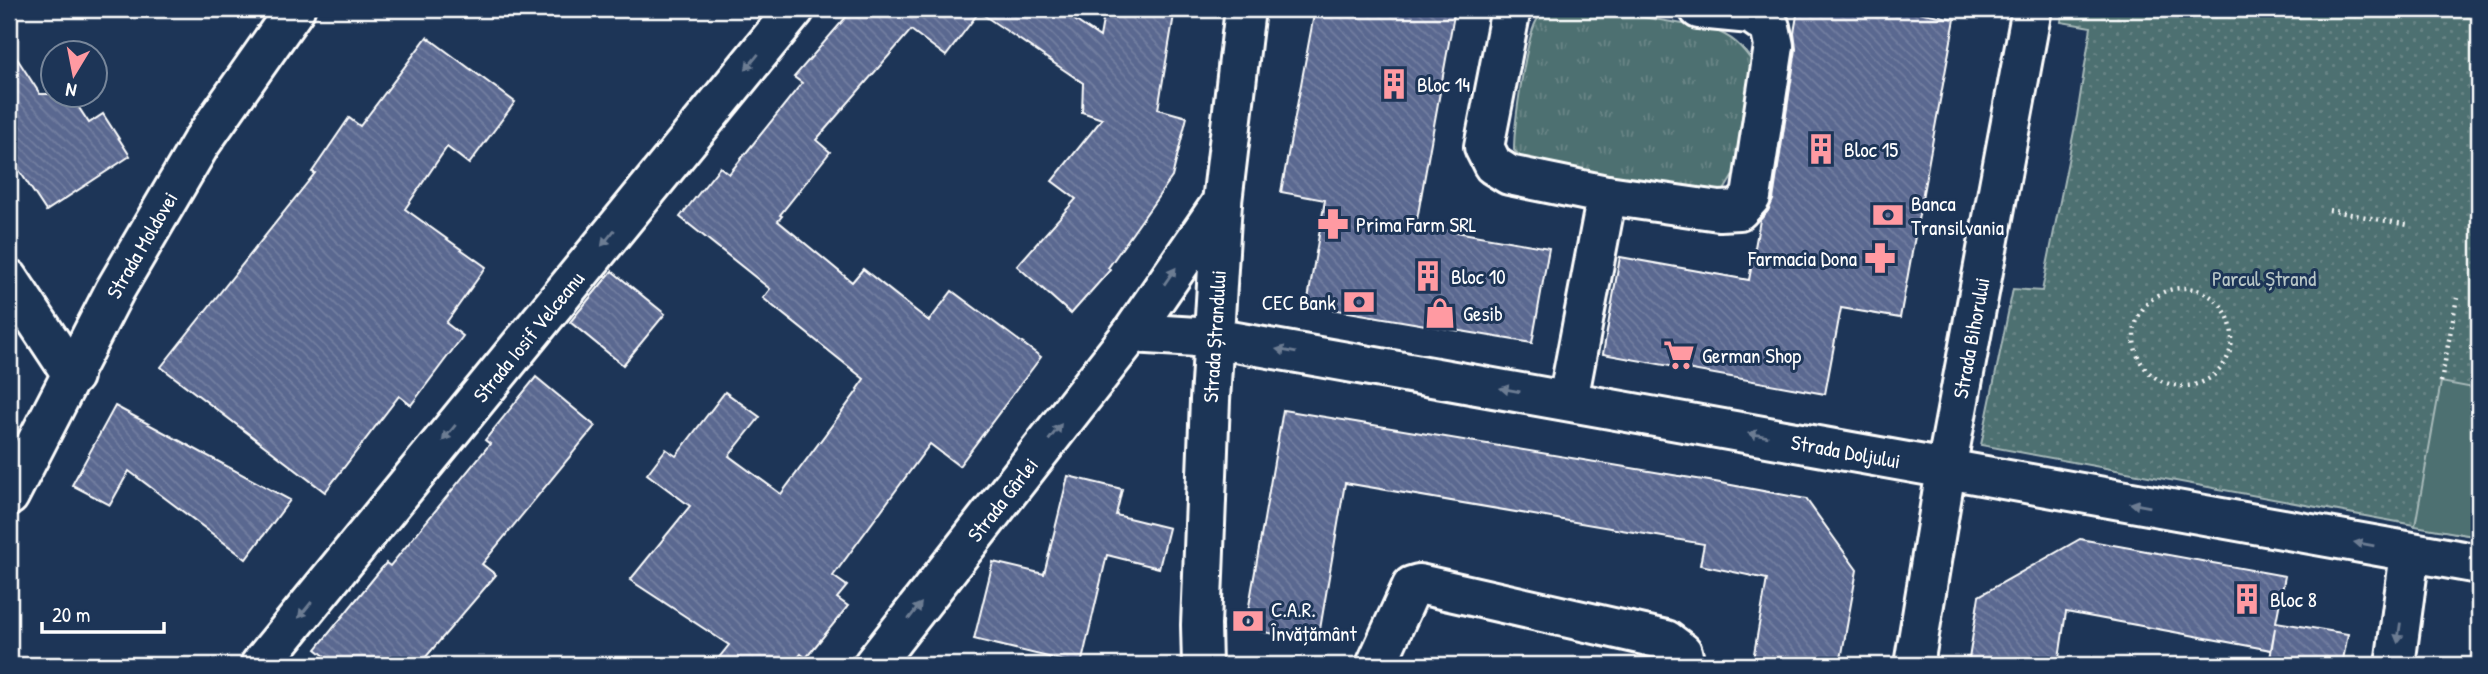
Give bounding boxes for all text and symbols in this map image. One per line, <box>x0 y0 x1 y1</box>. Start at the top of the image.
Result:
north arrow <box>38 38 108 108</box>
one-way arrow <box>745 53 760 70</box>
building icon: Bloc 14 <box>1377 67 1411 101</box>
place label: Bloc 14 <box>1417 70 1470 99</box>
text: N <box>64 77 78 104</box>
building icon: Bloc 15 <box>1804 132 1838 166</box>
place label: Bloc 15 <box>1844 135 1898 164</box>
street label: Strada Moldovei <box>99 186 184 303</box>
place label: Banca Transilvania <box>1911 189 2004 242</box>
bank icon: Banca Transilvania <box>1871 198 1905 232</box>
pharmacy icon: Prima Farm SRL <box>1316 207 1350 241</box>
place label: Prima Farm SRL <box>1356 210 1477 239</box>
one-way arrow <box>601 228 616 246</box>
pharmacy icon: Farmacia Dona <box>1863 241 1897 275</box>
place label: Farmacia Dona <box>1747 244 1857 273</box>
building icon: Bloc 10 <box>1411 259 1445 293</box>
place label: Bloc 10 <box>1451 262 1506 291</box>
street label: Strada Iosif Velceanu <box>466 264 591 408</box>
park label: Parcul Ștrand <box>2212 264 2316 293</box>
one-way arrow <box>1163 267 1176 286</box>
street label: Strada Ștrandului <box>1195 269 1232 403</box>
street label: Strada Bihorului <box>1945 275 1996 401</box>
bank icon: CEC Bank <box>1342 285 1376 319</box>
place label: CEC Bank <box>1262 288 1336 317</box>
shop icon: Gesib <box>1423 296 1457 330</box>
place label: Gesib <box>1463 299 1503 328</box>
supermarket icon: German Shop <box>1662 338 1696 372</box>
place label: German Shop <box>1702 341 1801 370</box>
one-way arrow <box>1275 345 1297 356</box>
one-way arrow <box>1499 384 1521 395</box>
one-way arrow <box>1047 423 1062 441</box>
one-way arrow <box>442 425 457 442</box>
street label: Strada Doljului <box>1789 427 1903 475</box>
one-way arrow <box>1747 429 1769 440</box>
street label: Strada Gârlei <box>960 451 1044 548</box>
one-way arrow <box>2129 499 2151 510</box>
one-way arrow <box>2353 539 2375 550</box>
building icon: Bloc 8 <box>2230 582 2264 616</box>
place label: Bloc 8 <box>2270 585 2317 614</box>
scale bar <box>42 590 164 634</box>
place label: C.A.R. Învățământ <box>1270 595 1358 648</box>
text: 20 m <box>52 600 90 629</box>
one-way arrow <box>298 600 313 618</box>
one-way arrow <box>908 603 923 621</box>
bank icon: C.A.R. Învățământ <box>1231 604 1265 638</box>
one-way arrow <box>2394 622 2405 644</box>

